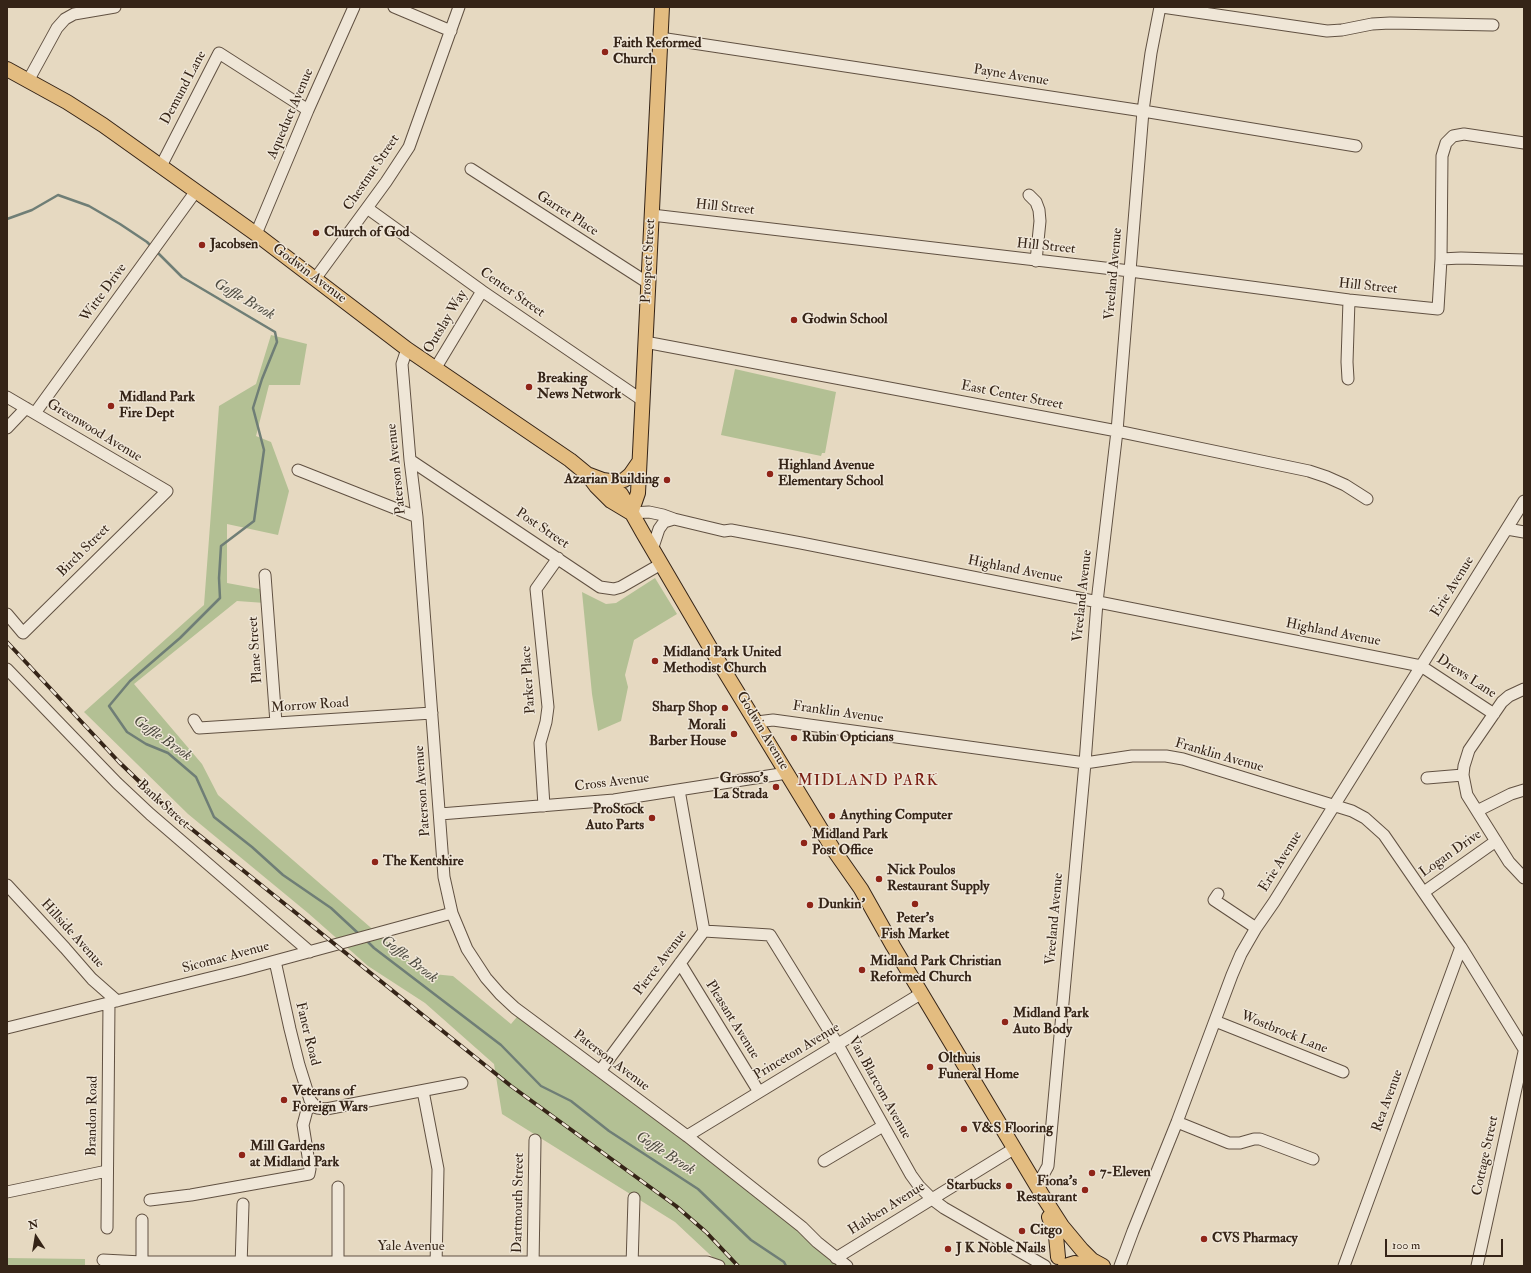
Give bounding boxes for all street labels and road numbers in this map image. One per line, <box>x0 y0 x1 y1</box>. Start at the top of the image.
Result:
street label: Demund Lane <box>158 48 210 128</box>
street label: Payne Avenue <box>972 62 1050 90</box>
street label: Aqueduct Avenue <box>264 66 318 162</box>
street label: Chestnut Street <box>340 132 404 214</box>
street label: Garret Place <box>533 188 601 240</box>
street label: Hill Street <box>695 197 755 219</box>
street label: Prospect Street <box>638 218 660 304</box>
street label: Vreeland Avenue <box>1102 227 1126 321</box>
street label: Hill Street <box>1016 236 1076 258</box>
street label: Godwin Avenue <box>269 241 349 307</box>
street label: Witte Drive <box>77 261 131 325</box>
street label: Center Street <box>476 264 548 322</box>
street label: Hill Street <box>1338 276 1398 298</box>
street label: Outslay Way <box>421 287 471 357</box>
street label: East Center Street <box>960 378 1064 414</box>
street label: Greenwood Avenue <box>43 396 145 466</box>
street label: Paterson Avenue <box>384 423 410 515</box>
street label: Post Street <box>512 505 572 553</box>
street label: Birch Street <box>54 521 114 581</box>
street label: Vreeland Avenue <box>1070 549 1096 643</box>
street label: Highland Avenue <box>966 553 1064 587</box>
street label: Erie Avenue <box>1428 554 1478 620</box>
street label: Plane Street <box>245 616 267 684</box>
street label: Highland Avenue <box>1284 616 1382 650</box>
street label: Parker Place <box>518 645 540 715</box>
street label: Drews Lane <box>1433 651 1499 703</box>
street label: Godwin Avenue <box>732 689 792 773</box>
street label: Morrow Road <box>271 695 349 717</box>
street label: Franklin Avenue <box>792 698 884 728</box>
street label: Franklin Avenue <box>1173 735 1265 777</box>
street label: Paterson Avenue <box>411 745 435 837</box>
street label: Cross Avenue <box>574 770 650 796</box>
street label: Bank Street <box>133 777 193 833</box>
street label: Logan Drive <box>1417 827 1485 881</box>
street label: Erie Avenue <box>1256 829 1306 895</box>
street label: Vreeland Avenue <box>1043 872 1067 966</box>
street label: Hillside Avenue <box>37 896 107 972</box>
street label: Pierce Avenue <box>631 927 691 999</box>
street label: Sicomac Avenue <box>181 938 271 978</box>
street label: Pleasant Avenue <box>701 978 763 1062</box>
street label: Faner Road <box>291 1001 323 1067</box>
street label: Wostbrock Lane <box>1238 1008 1330 1058</box>
street label: Princeton Avenue <box>751 1020 843 1084</box>
street label: Paterson Avenue <box>569 1027 653 1095</box>
street label: Van Blarcom Avenue <box>844 1034 914 1142</box>
street label: Rea Avenue <box>1369 1068 1407 1134</box>
street label: Brandon Road <box>84 1076 102 1156</box>
street label: Cottage Street <box>1469 1115 1503 1197</box>
street label: Dartmouth Street <box>510 1153 528 1253</box>
street label: Habben Avenue <box>845 1179 929 1239</box>
street label: Yale Avenue <box>378 1239 444 1255</box>

